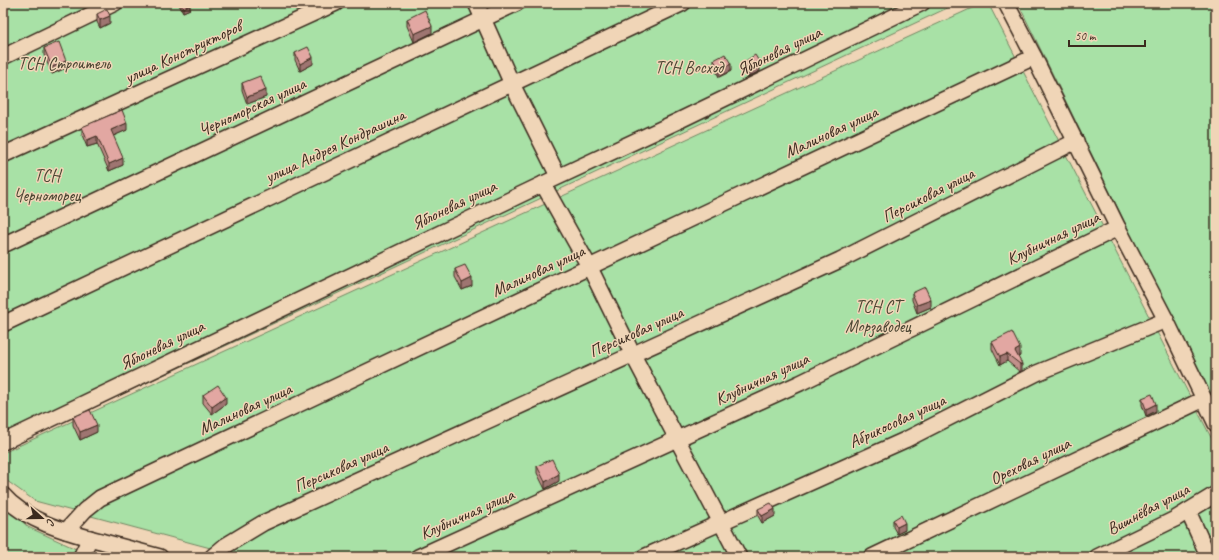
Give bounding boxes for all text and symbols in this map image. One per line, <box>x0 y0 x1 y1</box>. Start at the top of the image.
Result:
street label: улица Конструкторов <box>120 14 248 89</box>
street label: Яблоневая улица <box>733 21 826 80</box>
scale bar <box>1069 22 1145 48</box>
text: 50 m <box>1075 28 1097 44</box>
park label: ТСН Строитель <box>18 53 111 74</box>
park label: ТСН Восход <box>655 57 726 78</box>
street label: Черноморская улица <box>195 73 310 141</box>
street label: Малиновая улица <box>781 101 882 163</box>
street label: улица Андрея Кондрашина <box>261 104 410 188</box>
street label: Персиковая улица <box>878 162 979 227</box>
park label: ТСН Черноморец <box>14 165 82 206</box>
street label: Яблоневая улица <box>408 175 501 234</box>
street label: Клубничная улица <box>1003 206 1104 270</box>
street label: Малиновая улица <box>488 240 589 302</box>
park label: ТСН СТ Морзаводец <box>845 296 912 338</box>
street label: Персиковая улица <box>586 301 687 362</box>
street label: Яблоневая улица <box>116 315 209 374</box>
street label: Клубничная улица <box>712 347 814 410</box>
street label: Малиновая улица <box>195 378 296 440</box>
street label: Абрикосовая улица <box>845 389 950 452</box>
street label: Ореховая улица <box>986 432 1075 489</box>
street label: Персиковая улица <box>291 436 392 497</box>
street label: Вишнёвая улица <box>1103 478 1194 539</box>
street label: Клубничная улица <box>417 483 519 544</box>
north arrow <box>22 498 62 538</box>
text: С <box>43 517 59 528</box>

